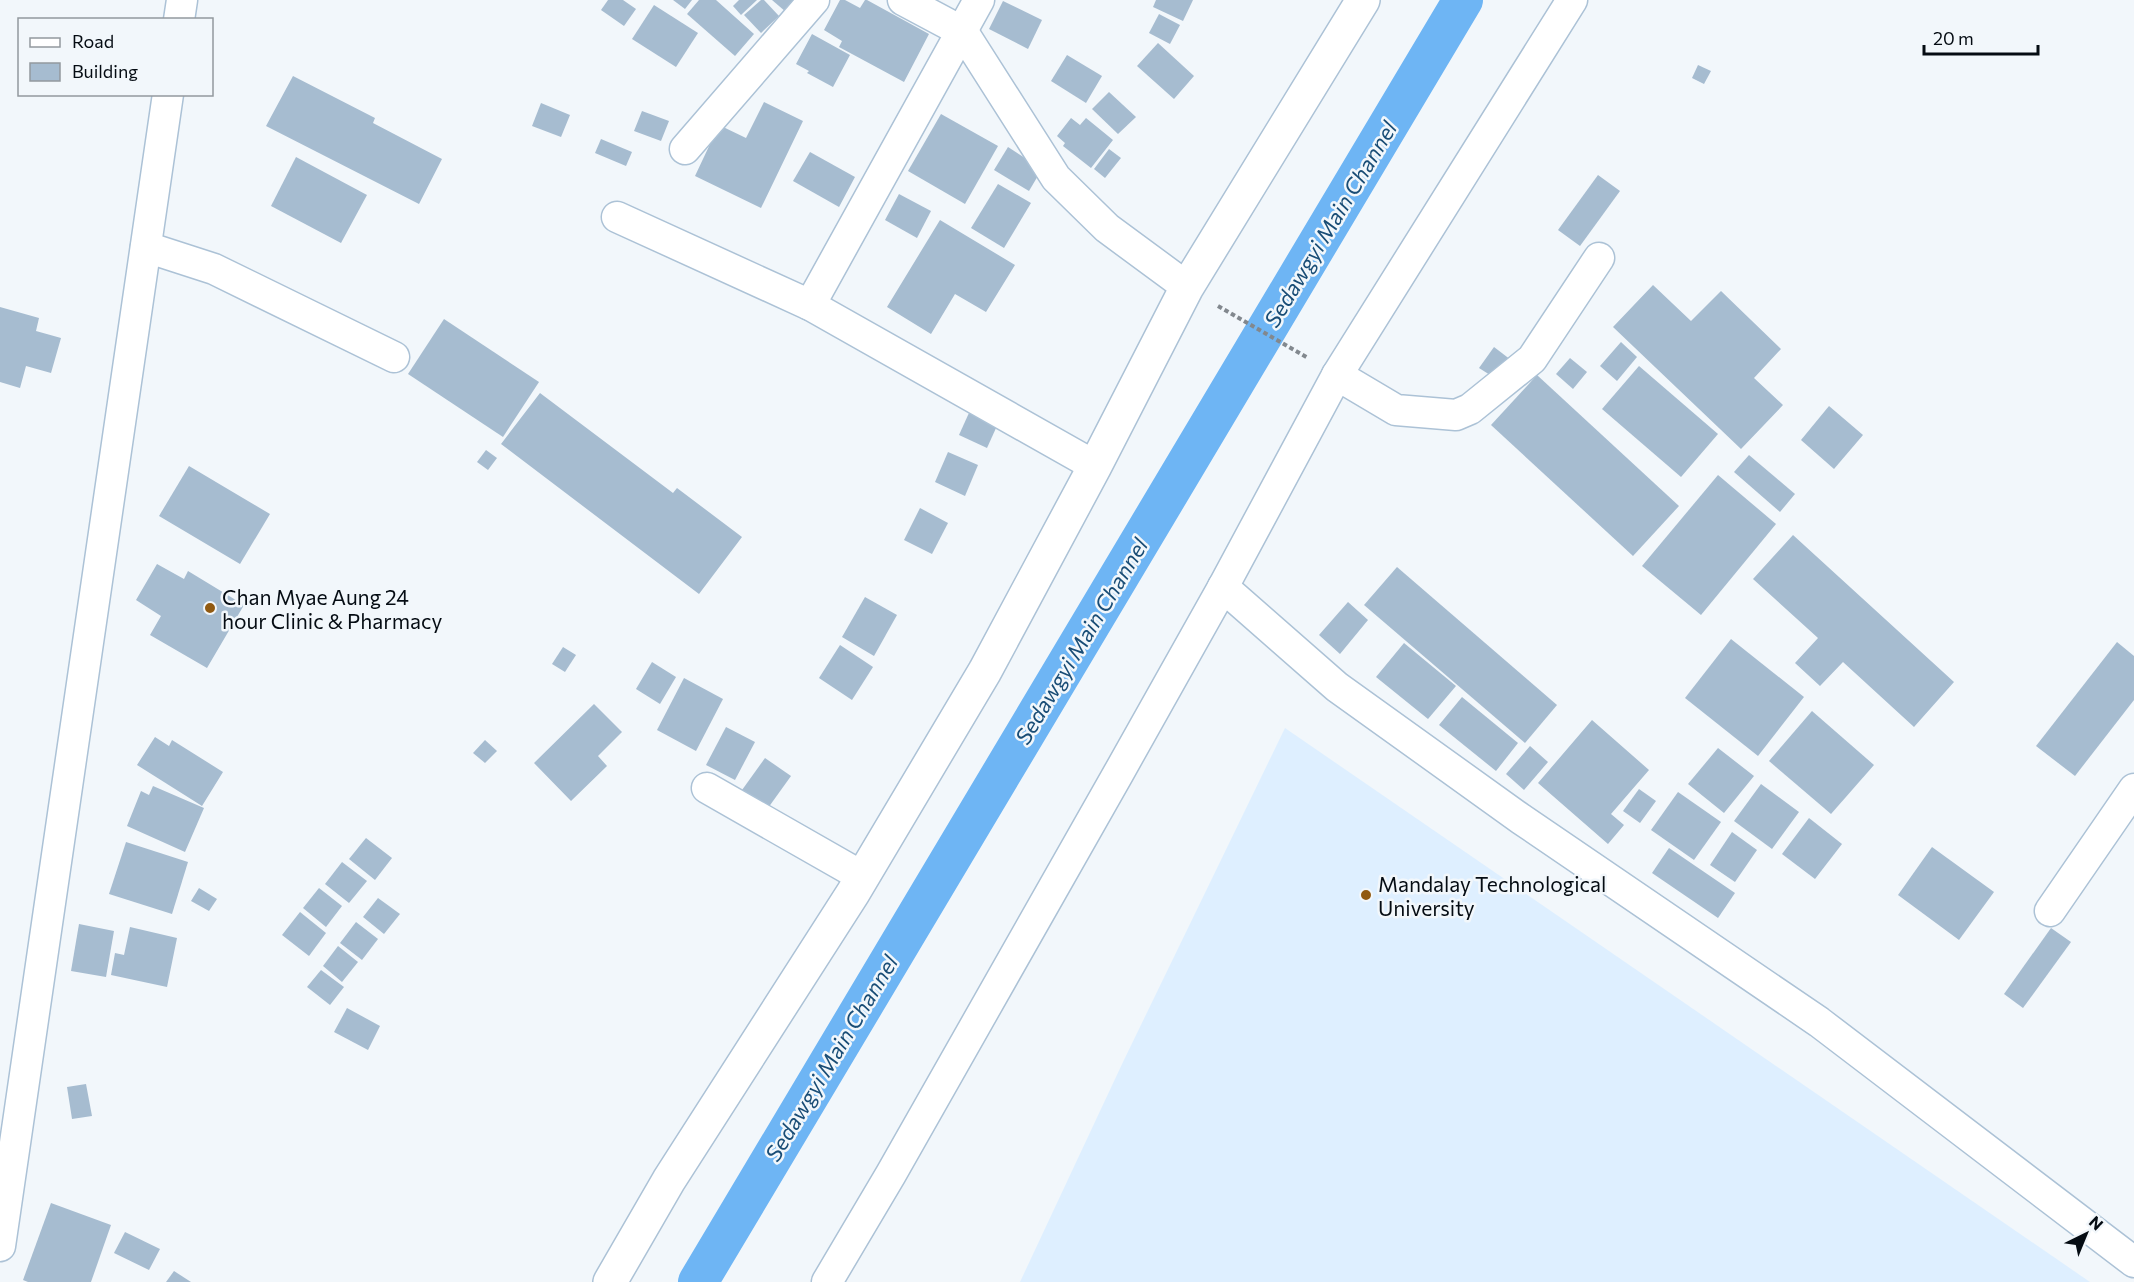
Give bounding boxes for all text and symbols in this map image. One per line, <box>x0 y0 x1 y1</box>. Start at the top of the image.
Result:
legend <box>18 18 213 96</box>
scale bar <box>1924 18 2038 56</box>
text: 20 m <box>1933 27 1974 49</box>
text: Road <box>72 30 114 52</box>
text: Building <box>72 60 138 82</box>
water label: Sedawgyi Main Channel <box>1258 116 1402 332</box>
water label: Sedawgyi Main Channel <box>1009 533 1153 749</box>
place label: Chan Myae Aung 24 hour Clinic & Pharmacy <box>222 584 442 633</box>
marker: Chan Myae Aung 24 hour Clinic & Pharmacy <box>203 601 217 615</box>
place label: Mandalay Technological University <box>1378 871 1606 920</box>
marker: Mandalay Technological University <box>1359 888 1373 902</box>
water label: Sedawgyi Main Channel <box>759 950 903 1166</box>
north arrow <box>2056 1204 2116 1264</box>
text: N <box>2086 1212 2107 1234</box>

